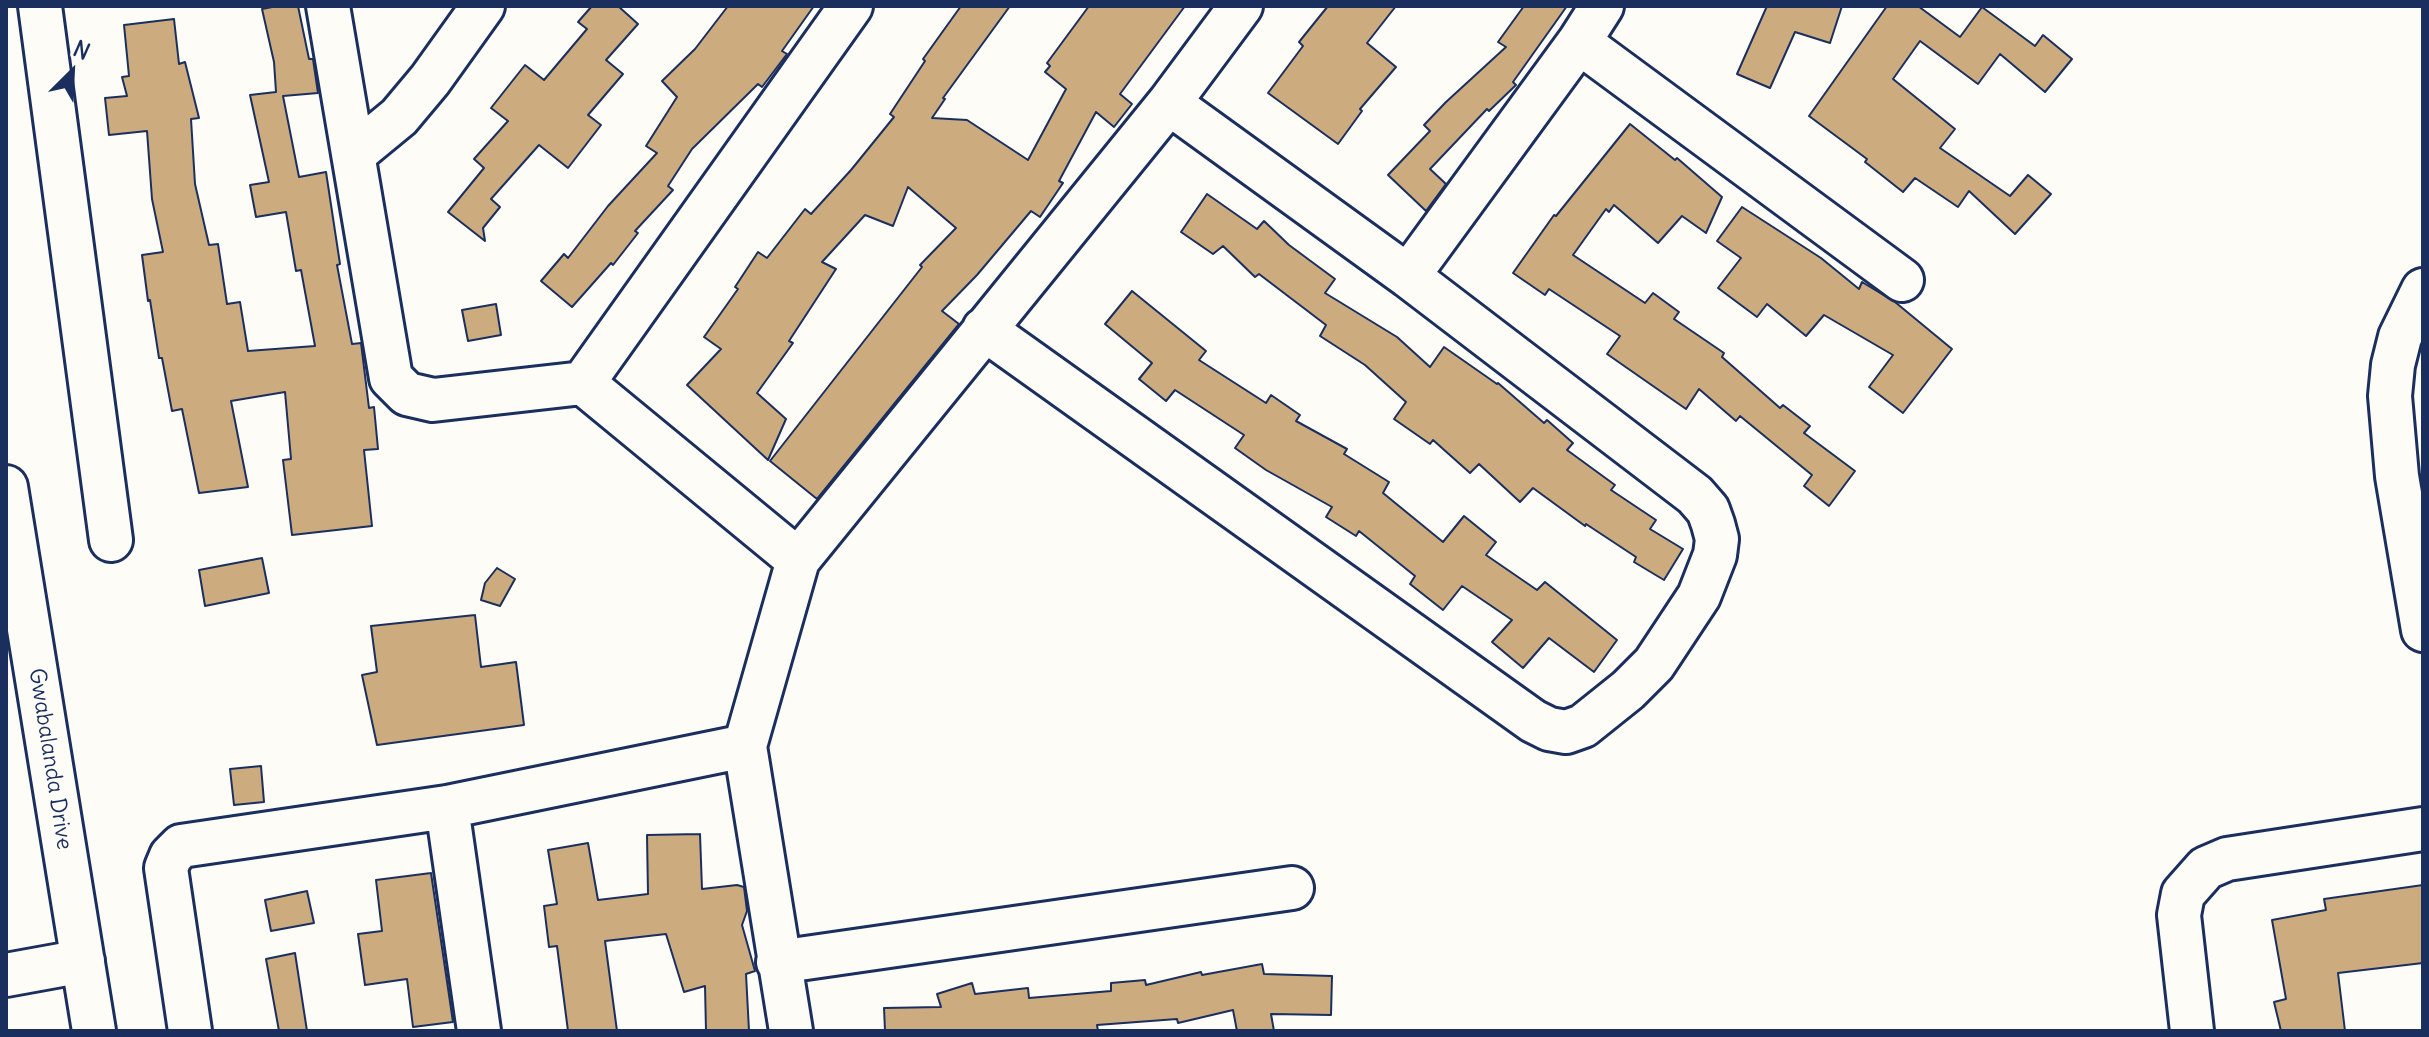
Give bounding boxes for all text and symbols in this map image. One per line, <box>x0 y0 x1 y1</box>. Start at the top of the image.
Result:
north arrow <box>32 32 112 112</box>
text: N <box>69 34 94 66</box>
street label: Gwabalanda Drive <box>23 666 77 852</box>

